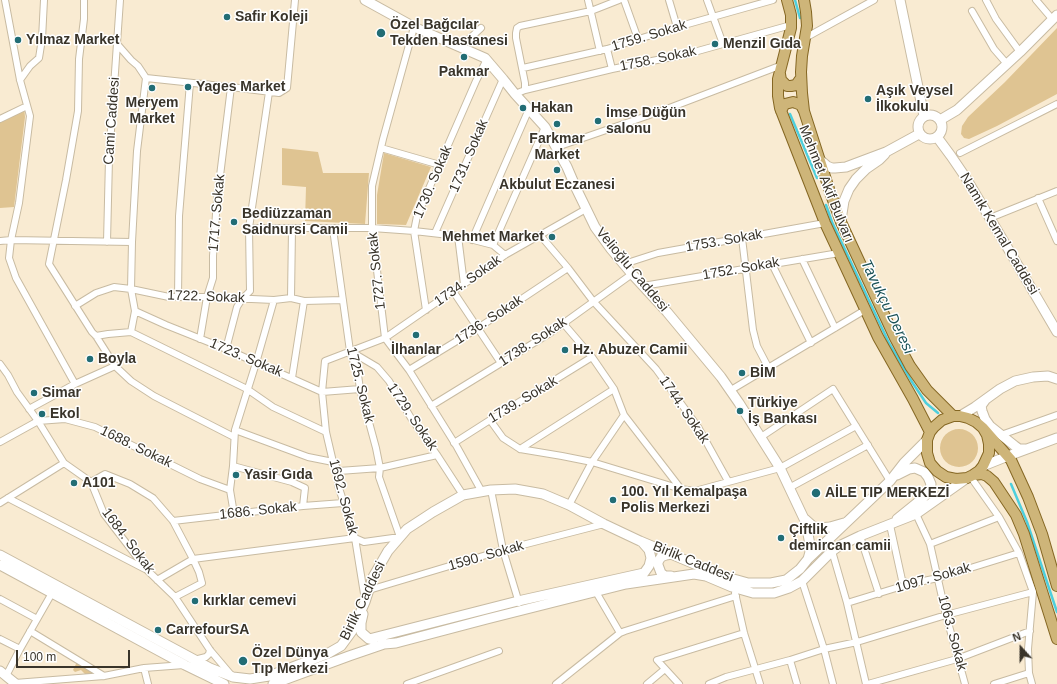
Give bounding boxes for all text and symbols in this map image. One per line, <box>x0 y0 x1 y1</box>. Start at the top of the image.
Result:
place label: Safir Koleji <box>235 9 308 25</box>
marker: Safir Koleji <box>222 12 232 22</box>
place label: Özel Bağcılar Tekden Hastanesi <box>390 17 508 50</box>
street label: 1759. Sokak <box>609 17 689 55</box>
marker: Özel Bağcılar Tekden Hastanesi <box>375 27 387 39</box>
place label: Yılmaz Market <box>26 32 119 48</box>
marker: Yılmaz Market <box>13 35 23 45</box>
place label: Menzil Gıda <box>723 36 801 52</box>
marker: Menzil Gıda <box>710 39 720 49</box>
street label: 1758. Sokak <box>618 43 698 75</box>
marker: Pakmar <box>459 52 469 62</box>
place label: Pakmar <box>439 64 489 80</box>
street label: Cami Caddesi <box>101 77 123 165</box>
place label: Yages Market <box>196 79 285 95</box>
marker: Yages Market <box>183 82 193 92</box>
marker: Meryem Market <box>147 83 157 93</box>
place label: Aşık Veysel İlkokulu <box>876 83 953 116</box>
marker: Aşık Veysel İlkokulu <box>863 94 873 104</box>
place label: Meryem Market <box>126 95 178 128</box>
place label: Hakan <box>531 100 573 116</box>
marker: Hakan <box>518 103 528 113</box>
place label: İmse Düğün salonu <box>606 105 686 138</box>
marker: İmse Düğün salonu <box>593 116 603 126</box>
street label: 1731. Sokak <box>446 117 492 195</box>
marker: Farkmar Market <box>552 119 562 129</box>
street label: Mehmet Akif Bulvarı <box>795 123 857 245</box>
place label: Farkmar Market <box>529 131 585 164</box>
street label: 1730. Sokak <box>410 143 456 221</box>
marker: Akbulut Eczanesi <box>552 165 562 175</box>
street label: Namık Kemal Caddesi <box>956 170 1042 298</box>
street label: 1717. Sokak <box>205 173 229 253</box>
place label: Akbulut Eczanesi <box>499 177 615 193</box>
place label: Bediüzzaman Saidnursi Camii <box>242 206 348 238</box>
marker: Bediüzzaman Saidnursi Camii <box>229 217 239 227</box>
street label: Velioğlu Caddesi <box>592 225 672 315</box>
street label: 1753. Sokak <box>684 226 764 256</box>
place label: Mehmet Market <box>442 229 544 245</box>
street label: 1727. Sokak <box>365 231 389 311</box>
marker: Mehmet Market <box>547 232 557 242</box>
street label: 1734. Sokak <box>431 252 505 310</box>
street label: 1752. Sokak <box>701 254 781 284</box>
water label: Tavukçu Deresi <box>856 257 918 357</box>
street label: 1722. Sokak <box>167 287 245 307</box>
street label: 1736. Sokak <box>452 292 526 348</box>
street label: 1738. Sokak <box>496 314 570 370</box>
marker: İlhanlar <box>411 330 421 340</box>
street label: 1723. Sokak <box>207 335 285 381</box>
place label: İlhanlar <box>391 342 441 358</box>
place label: Hz. Abuzer Camii <box>573 342 687 358</box>
street label: 1725. Sokak <box>342 345 378 425</box>
marker: Hz. Abuzer Camii <box>560 345 570 355</box>
place label: Boyla <box>98 351 136 367</box>
marker: Boyla <box>85 354 95 364</box>
place label: BİM <box>750 365 776 381</box>
marker: BİM <box>737 368 747 378</box>
street label: 1739. Sokak <box>485 373 561 427</box>
street label: 1744. Sokak <box>655 373 713 447</box>
street label: 1729. Sokak <box>383 380 441 454</box>
place label: Simar <box>42 385 81 401</box>
marker: Simar <box>29 388 39 398</box>
place label: Türkiye İş Bankası <box>748 395 817 428</box>
place label: Ekol <box>50 406 80 422</box>
marker: Türkiye İş Bankası <box>735 406 745 416</box>
marker: Ekol <box>37 409 47 419</box>
street label: 1688. Sokak <box>97 422 175 472</box>
street label: 1692. Sokak <box>325 457 361 537</box>
place label: Yasir Gıda <box>244 467 312 483</box>
marker: Yasir Gıda <box>231 470 241 480</box>
place label: A101 <box>82 475 115 491</box>
marker: A101 <box>69 478 79 488</box>
place label: 100. Yıl Kemalpaşa Polis Merkezi <box>621 484 747 516</box>
place label: AİLE TIP MERKEZİ <box>825 485 949 501</box>
marker: AİLE TIP MERKEZİ <box>810 487 822 499</box>
marker: 100. Yıl Kemalpaşa Polis Merkezi <box>608 495 618 505</box>
street label: 1686. Sokak <box>218 499 298 523</box>
street label: 1684. Sokak <box>98 505 158 577</box>
place label: Çiftlik demircan camii <box>789 522 891 554</box>
marker: Çiftlik demircan camii <box>776 533 786 543</box>
street label: 1590. Sokak <box>446 537 526 575</box>
street label: Birlik Caddesi <box>650 538 736 586</box>
street label: Birlik Caddesi <box>337 559 389 643</box>
street label: 1097. Sokak <box>893 559 973 597</box>
place label: kırklar cemevi <box>203 593 296 609</box>
street label: 1063. Sokak <box>934 593 970 673</box>
marker: kırklar cemevi <box>190 596 200 606</box>
place label: CarrefourSA <box>166 622 249 638</box>
marker: CarrefourSA <box>153 625 163 635</box>
north arrow <box>1001 628 1041 668</box>
text: N <box>1011 630 1023 644</box>
scale bar <box>18 642 132 668</box>
place label: Özel Dünya Tıp Merkezi <box>252 645 328 678</box>
text: 100 m <box>23 650 56 664</box>
marker: Özel Dünya Tıp Merkezi <box>237 655 249 667</box>

